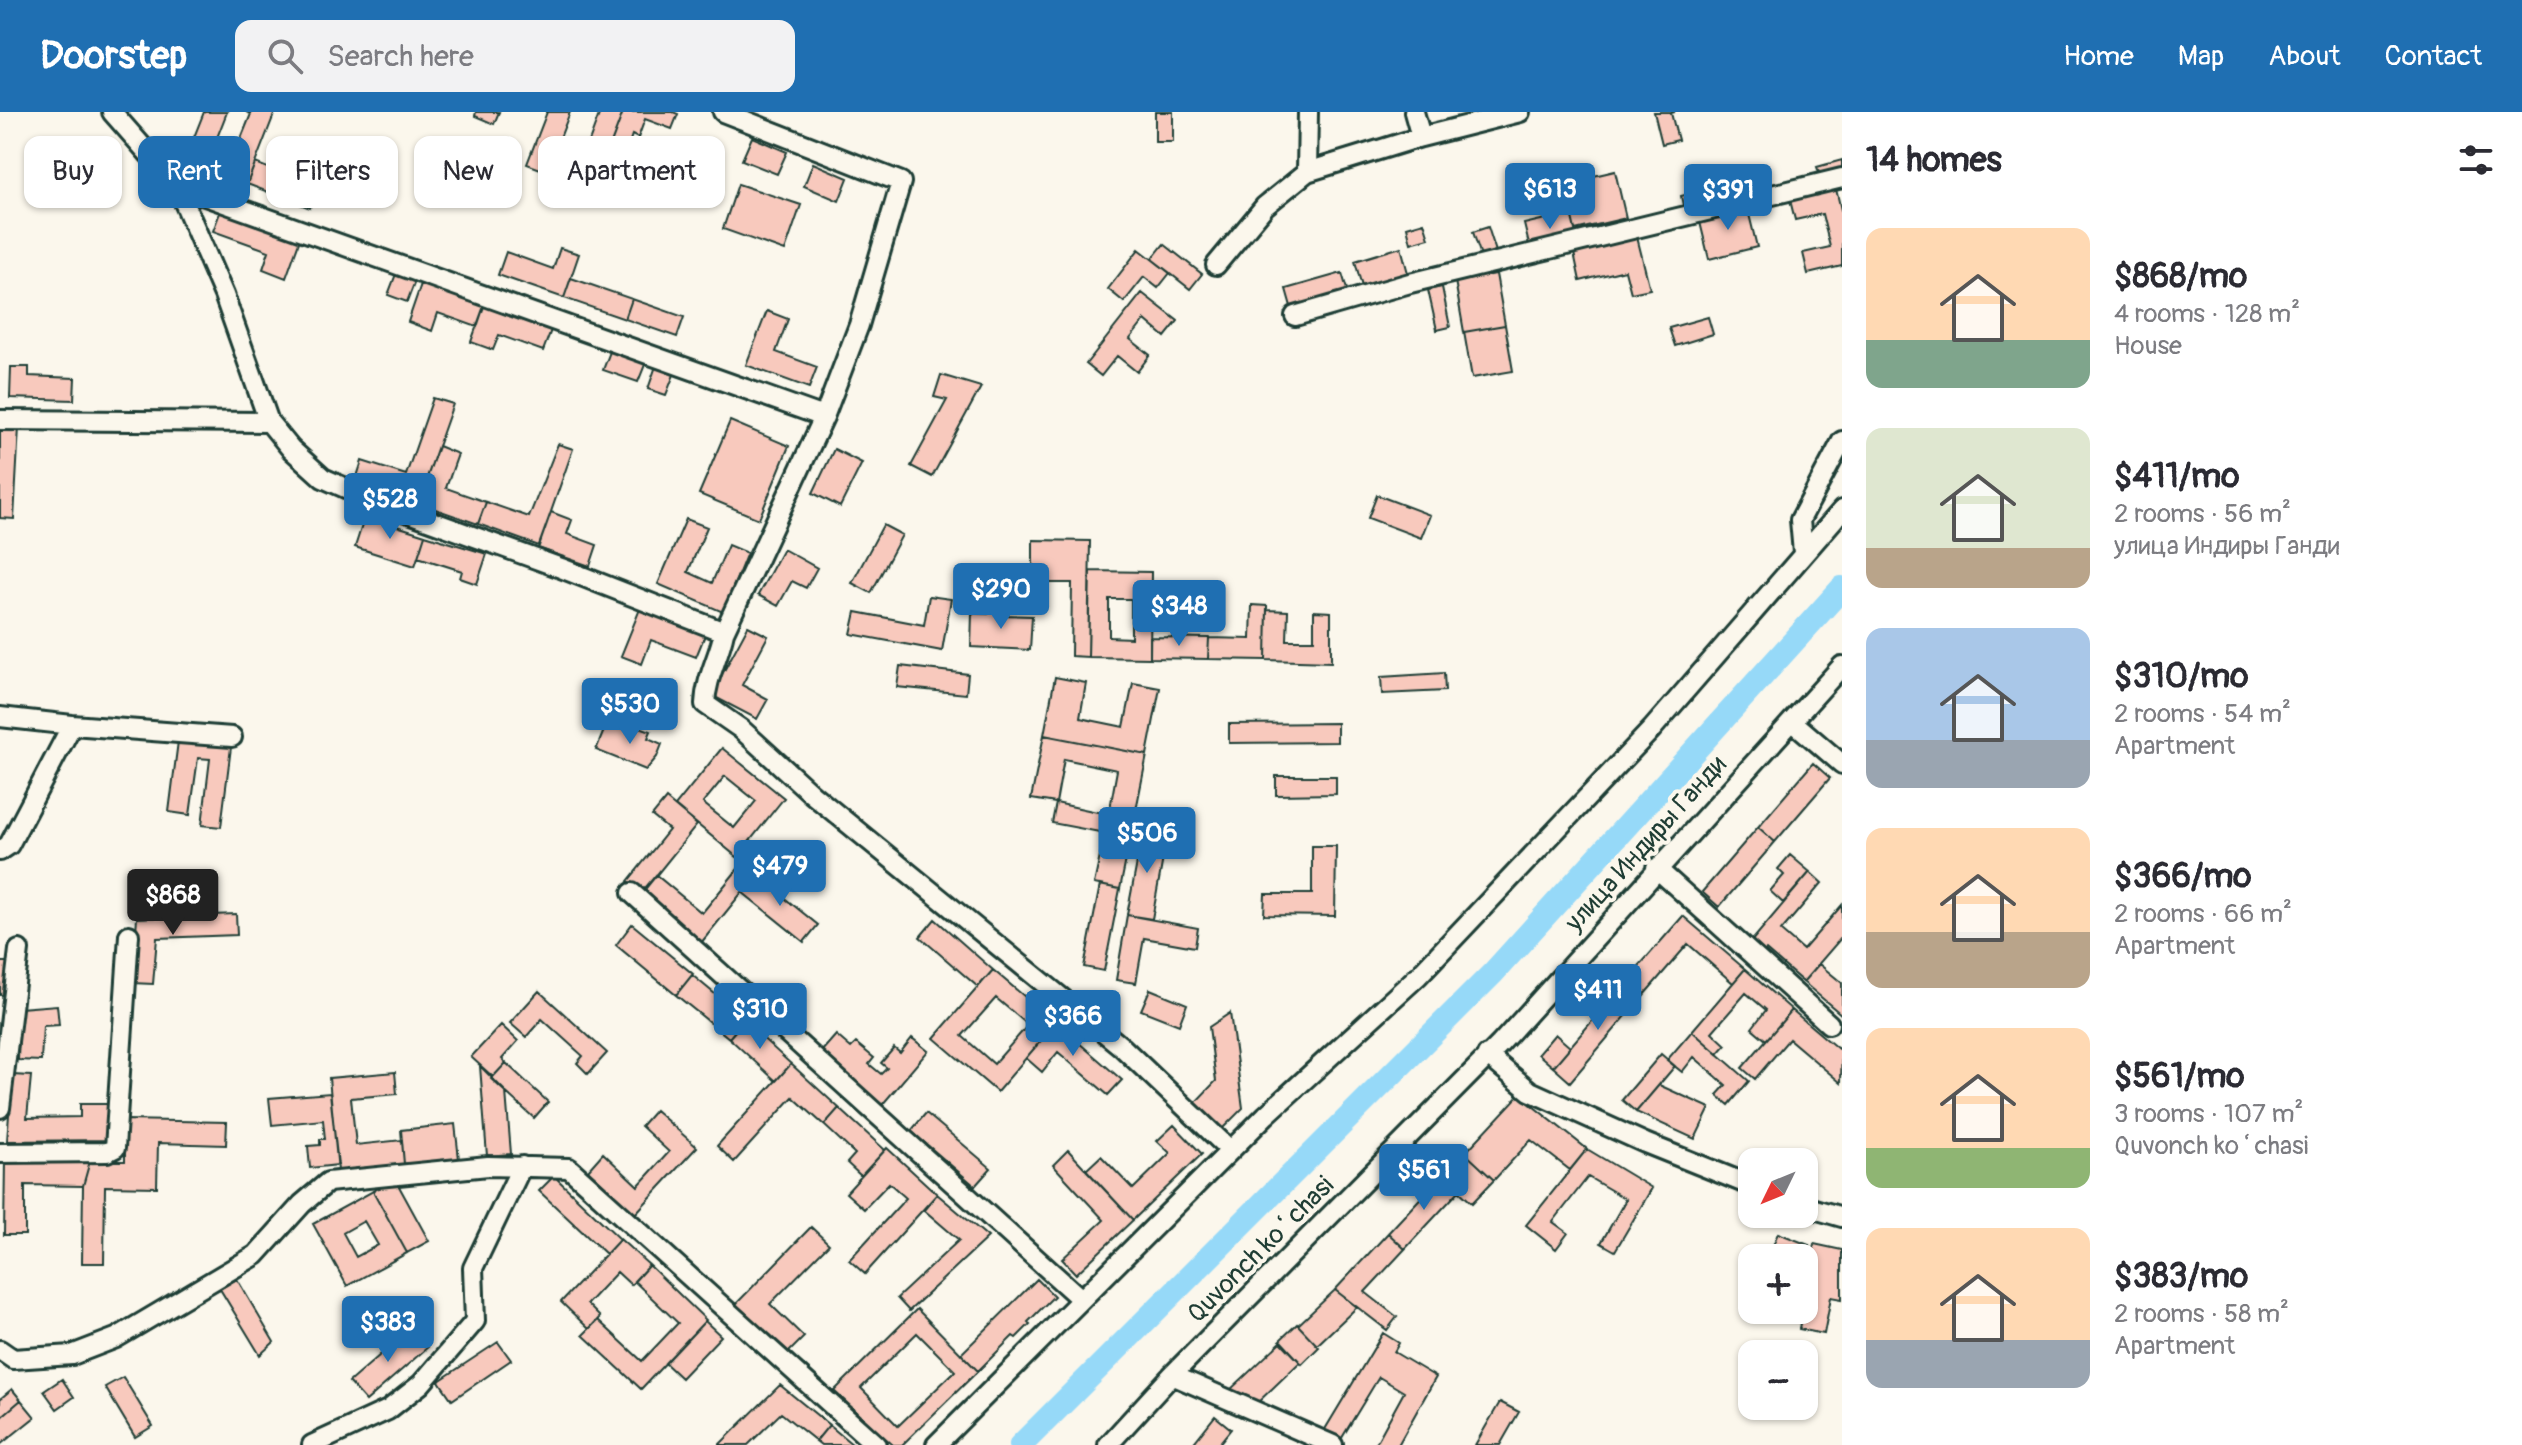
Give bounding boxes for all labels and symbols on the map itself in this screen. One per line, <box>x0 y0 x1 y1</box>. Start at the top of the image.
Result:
pin: $613 <box>1503 163 1597 231</box>
pin: $391 <box>1681 164 1775 232</box>
pin: $528 <box>343 473 437 541</box>
pin: $290 <box>954 563 1048 631</box>
pin: $348 <box>1132 580 1226 648</box>
pin: $530 <box>583 678 677 746</box>
street label: улица Индиры Ганди <box>1558 749 1733 939</box>
pin: $506 <box>1100 807 1194 875</box>
pin: $479 <box>733 840 827 908</box>
pin: $868 <box>126 869 220 937</box>
pin: $411 <box>1551 964 1645 1032</box>
pin: $310 <box>713 983 807 1051</box>
pin: $366 <box>1026 990 1120 1058</box>
pin: $561 <box>1377 1144 1471 1212</box>
north arrow <box>1738 1148 1818 1228</box>
street label: Quvonch koʻchasi <box>1181 1170 1341 1330</box>
pin: $383 <box>341 1296 435 1364</box>

